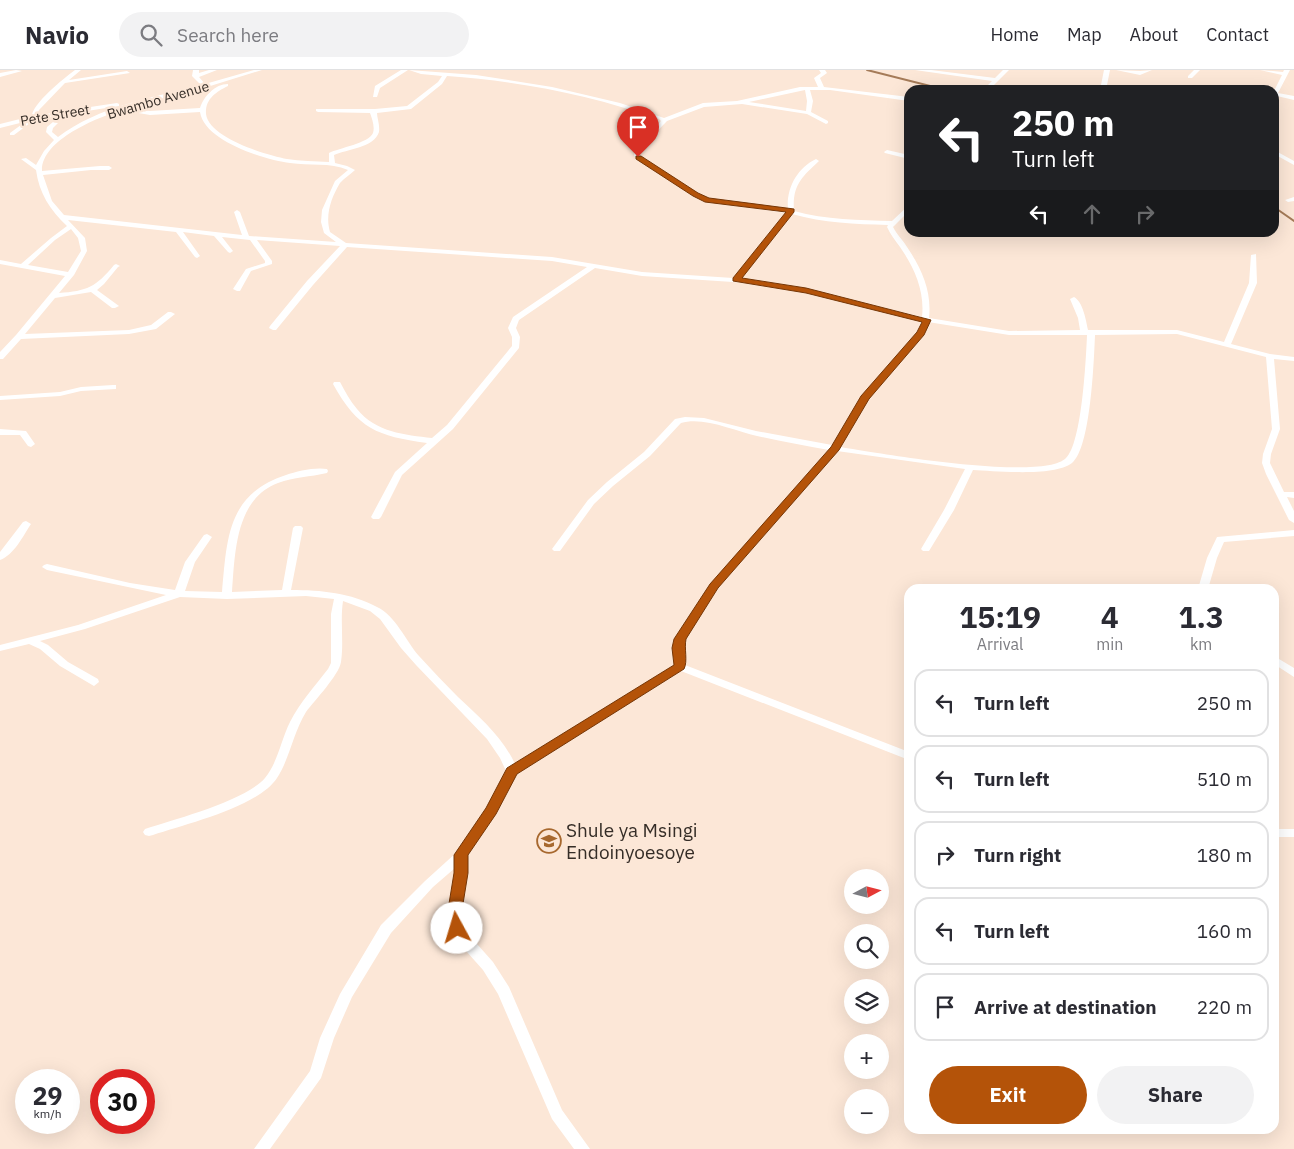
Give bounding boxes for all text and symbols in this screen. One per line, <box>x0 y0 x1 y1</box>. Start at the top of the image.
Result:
search box <box>119 12 469 57</box>
text: Navio <box>25 19 89 51</box>
icon: search <box>137 21 165 49</box>
text: Search here <box>177 23 279 47</box>
text: Home <box>991 23 1039 46</box>
text: Map <box>1067 23 1102 46</box>
text: About <box>1130 23 1178 46</box>
text: Contact <box>1206 23 1269 46</box>
street label: Bwambo Avenue <box>105 77 211 123</box>
street label: Pete Street <box>19 100 91 130</box>
text: 250 m <box>1012 100 1115 146</box>
icon: left <box>929 105 994 170</box>
pin <box>617 106 659 157</box>
icon: arrive <box>624 113 652 141</box>
text: Turn left <box>1012 144 1095 173</box>
icon: left <box>1025 200 1053 228</box>
icon: ahead <box>1078 200 1106 228</box>
icon: right <box>1131 200 1159 228</box>
text: 15:19 <box>959 597 1041 636</box>
text: 4 <box>1101 597 1119 636</box>
text: 1.3 <box>1178 597 1224 636</box>
text: Arrival <box>977 634 1023 654</box>
text: min <box>1096 634 1123 654</box>
text: km <box>1190 634 1212 654</box>
icon: left <box>931 689 959 717</box>
text: Turn left <box>974 691 1050 715</box>
text: 250 m <box>1197 691 1252 715</box>
icon: left <box>931 765 959 793</box>
text: Turn left <box>974 767 1050 791</box>
text: 510 m <box>1197 767 1252 791</box>
place label: Shule ya Msingi Endoinyoesoye <box>566 818 698 864</box>
school or university icon: Shule ya Msingi Endoinyoesoye <box>536 828 562 854</box>
icon: right <box>931 841 959 869</box>
text: Turn right <box>974 843 1061 867</box>
text: 180 m <box>1197 843 1252 867</box>
north arrow <box>844 869 889 914</box>
map controls <box>844 869 889 1134</box>
position arrow <box>430 901 482 953</box>
icon: left <box>931 917 959 945</box>
text: Turn left <box>974 919 1050 943</box>
text: 160 m <box>1197 919 1252 943</box>
button: search <box>844 924 889 969</box>
button: layers <box>844 979 889 1024</box>
icon: arrive <box>931 993 959 1021</box>
text: Arrive at destination <box>974 995 1157 1019</box>
text: 220 m <box>1197 995 1252 1019</box>
button: + <box>844 1034 889 1079</box>
button: Exit <box>929 1066 1087 1124</box>
button: Share <box>1097 1066 1254 1124</box>
speed limit sign: 30 <box>90 1069 155 1134</box>
text: 29 <box>32 1079 63 1112</box>
button: − <box>844 1089 889 1134</box>
text: km/h <box>33 1106 62 1121</box>

